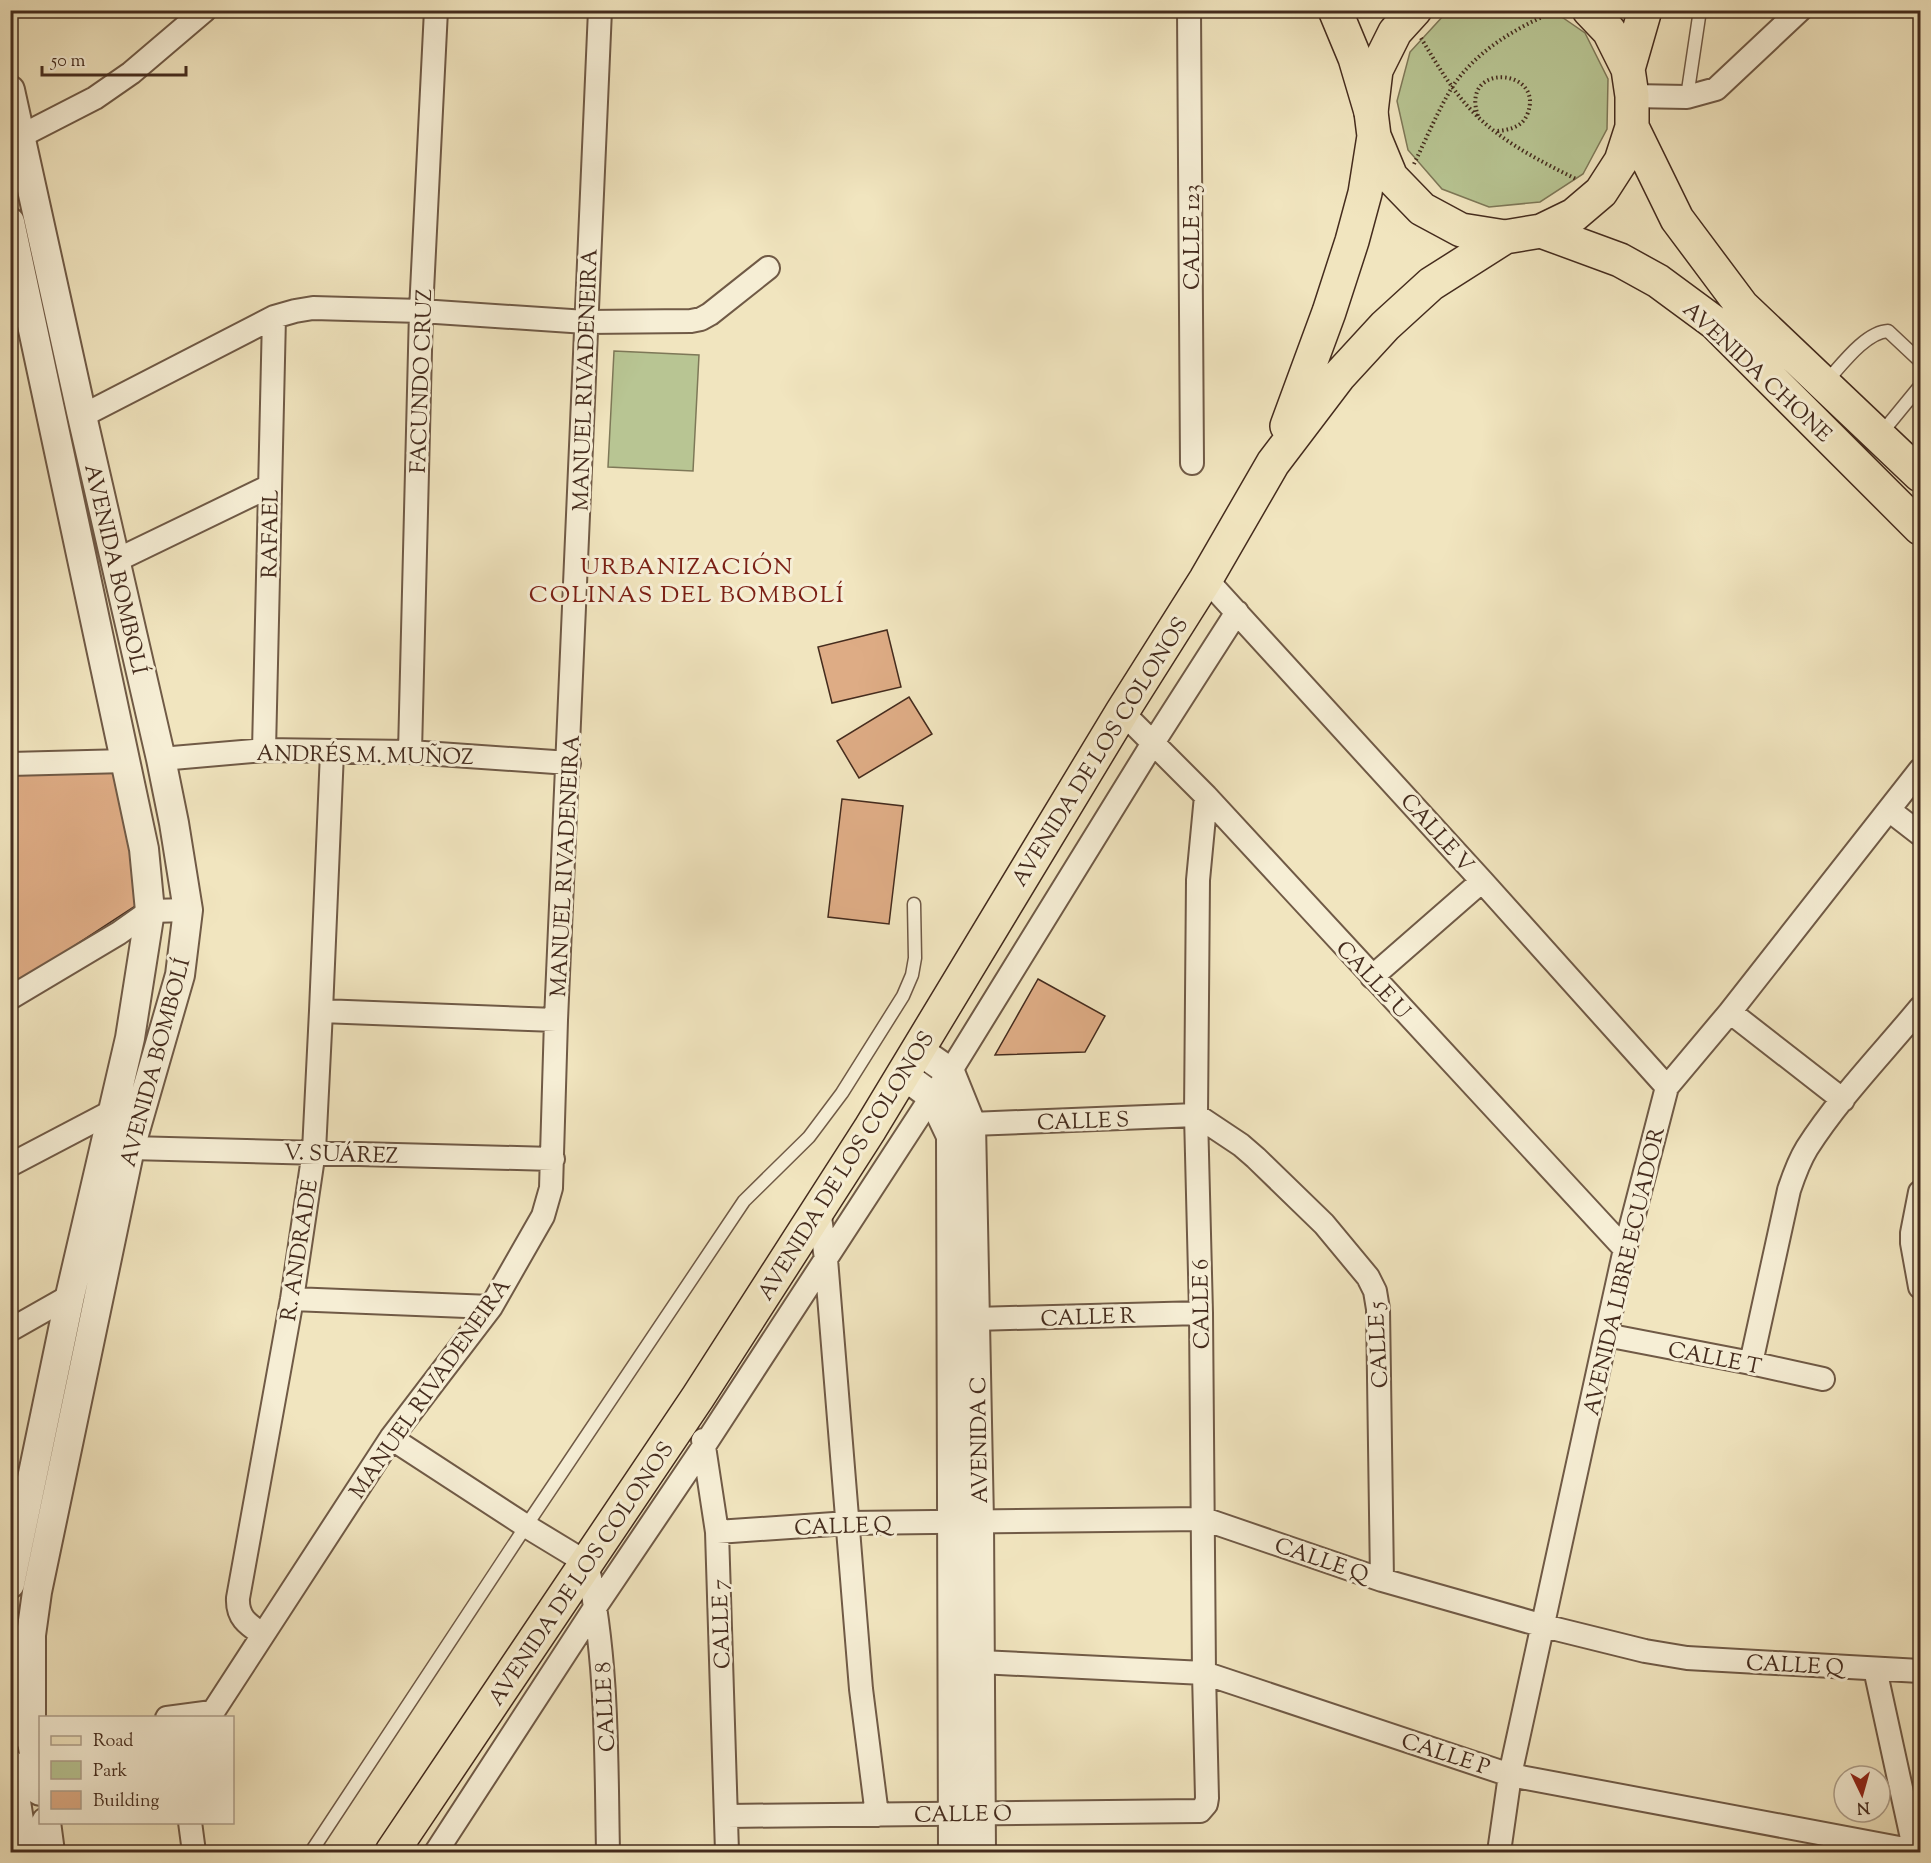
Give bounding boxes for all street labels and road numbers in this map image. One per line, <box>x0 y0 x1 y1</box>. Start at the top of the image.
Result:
street label: CALLE 123 <box>1178 184 1210 290</box>
street label: MANUEL RIVADENEIRA <box>566 248 608 512</box>
street label: FACUNDO CRUZ <box>404 288 442 474</box>
street label: AVENIDA CHONE <box>1674 295 1838 451</box>
street label: AVENIDA BOMBOLÍ <box>74 461 155 678</box>
street label: RAFAEL <box>255 489 289 579</box>
street label: AVENIDA DE LOS COLONOS <box>1005 612 1198 894</box>
street label: MANUEL RIVADENEIRA <box>544 734 590 998</box>
street label: ANDRÉS M. MUÑOZ <box>256 738 474 775</box>
street label: CALLE V <box>1391 787 1480 881</box>
street label: CALLE U <box>1327 935 1417 1028</box>
street label: AVENIDA BOMBOLÍ <box>113 954 200 1171</box>
street label: AVENIDA DE LOS COLONOS <box>751 1026 944 1308</box>
street label: CALLE S <box>1036 1105 1130 1141</box>
street label: AVENIDA LIBRE ECUADOR <box>1577 1124 1675 1419</box>
street label: V. SUÁREZ <box>283 1137 399 1174</box>
street label: R. ANDRADE <box>274 1177 328 1324</box>
street label: CALLE 6 <box>1186 1259 1220 1349</box>
street label: MANUEL RIVADENEIRA <box>343 1273 520 1507</box>
street label: CALLE 5 <box>1362 1300 1398 1389</box>
street label: CALLE R <box>1040 1301 1136 1337</box>
street label: CALLE T <box>1665 1335 1764 1385</box>
street label: AVENIDA C <box>964 1376 998 1504</box>
street label: AVENIDA DE LOS COLONOS <box>482 1436 683 1713</box>
street label: CALLE Q <box>794 1510 895 1546</box>
street label: CALLE Q <box>1270 1531 1375 1594</box>
street label: CALLE 7 <box>705 1578 741 1670</box>
street label: CALLE Q <box>1745 1648 1847 1686</box>
street label: CALLE 8 <box>589 1661 625 1753</box>
street label: CALLE P <box>1397 1726 1494 1785</box>
street label: CALLE O <box>914 1799 1012 1833</box>

